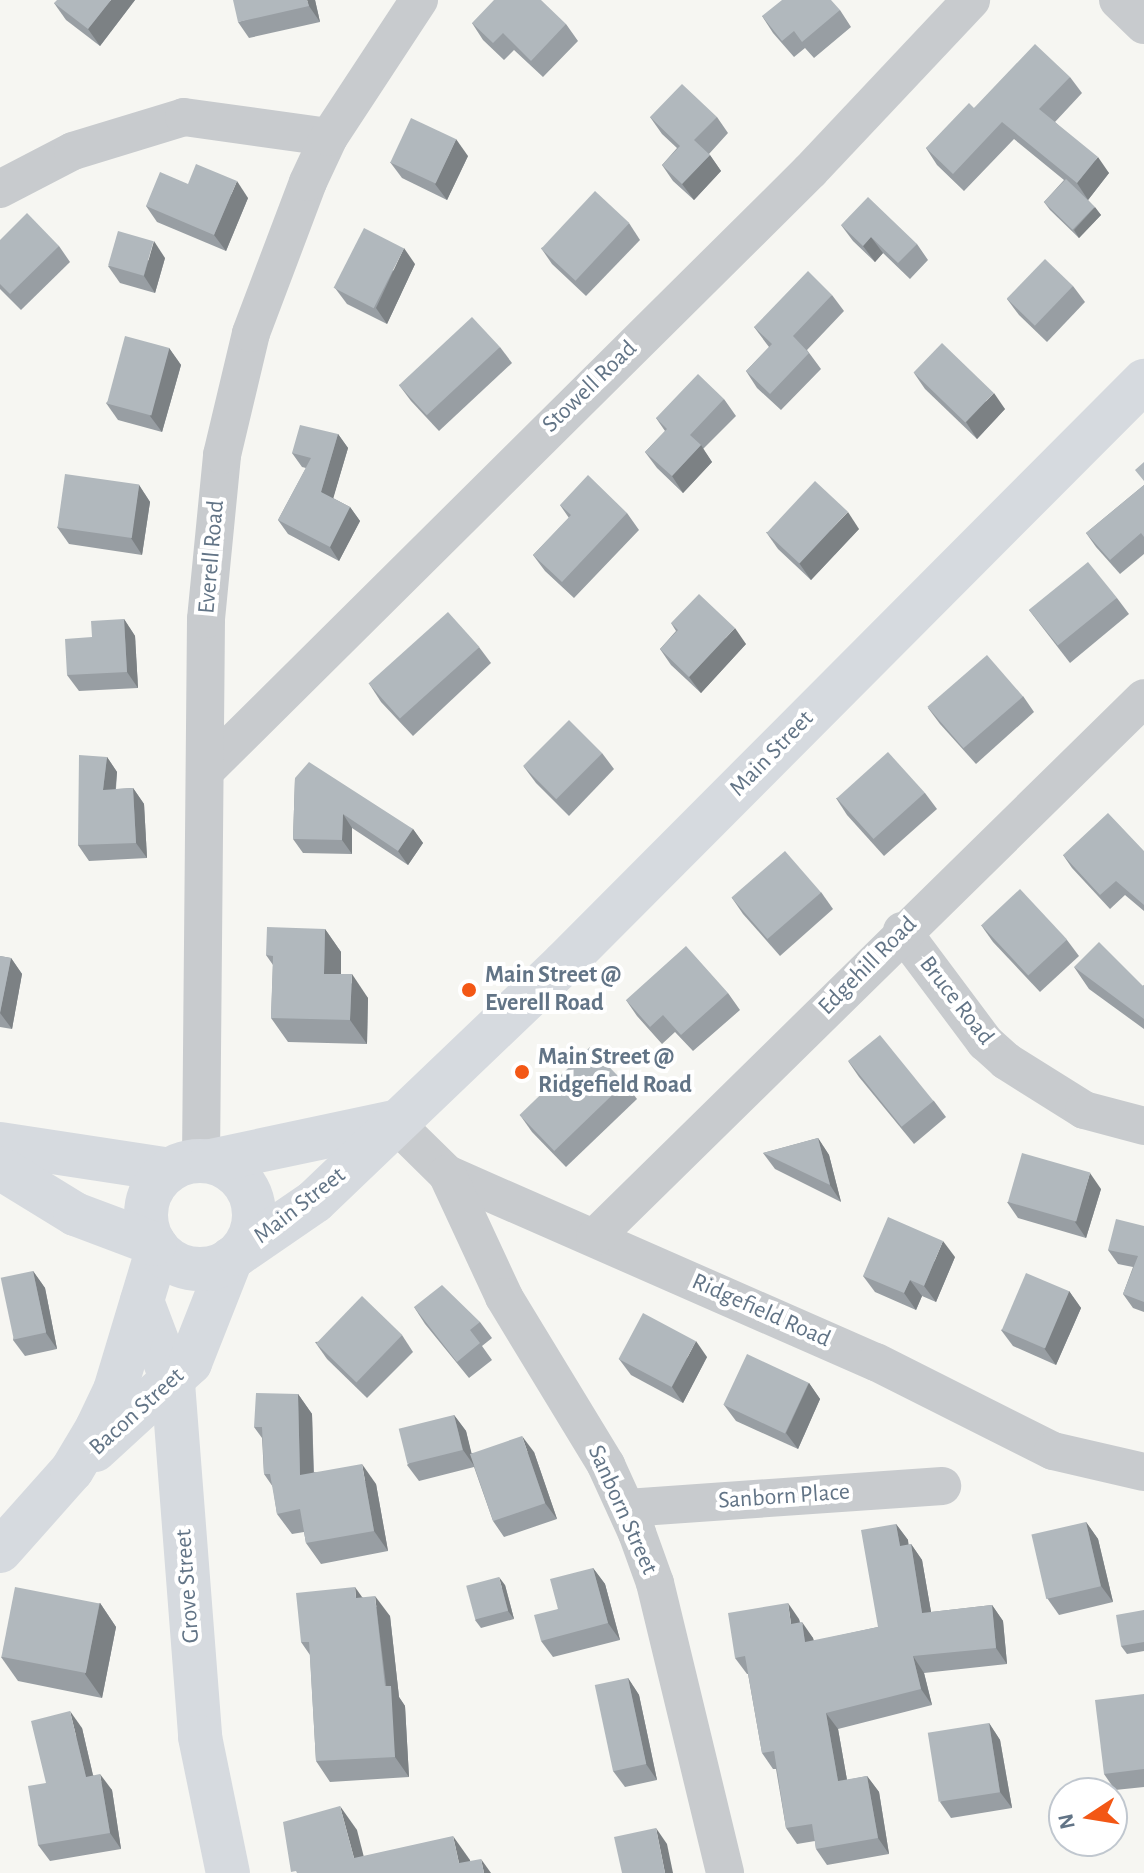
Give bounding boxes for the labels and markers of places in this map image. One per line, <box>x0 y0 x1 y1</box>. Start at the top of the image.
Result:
place label: Main Street @ Everell Road <box>485 962 621 1018</box>
marker: Main Street @ Everell Road <box>460 981 478 999</box>
place label: Main Street @ Ridgefield Road <box>538 1044 692 1100</box>
marker: Main Street @ Ridgefield Road <box>513 1063 531 1081</box>

